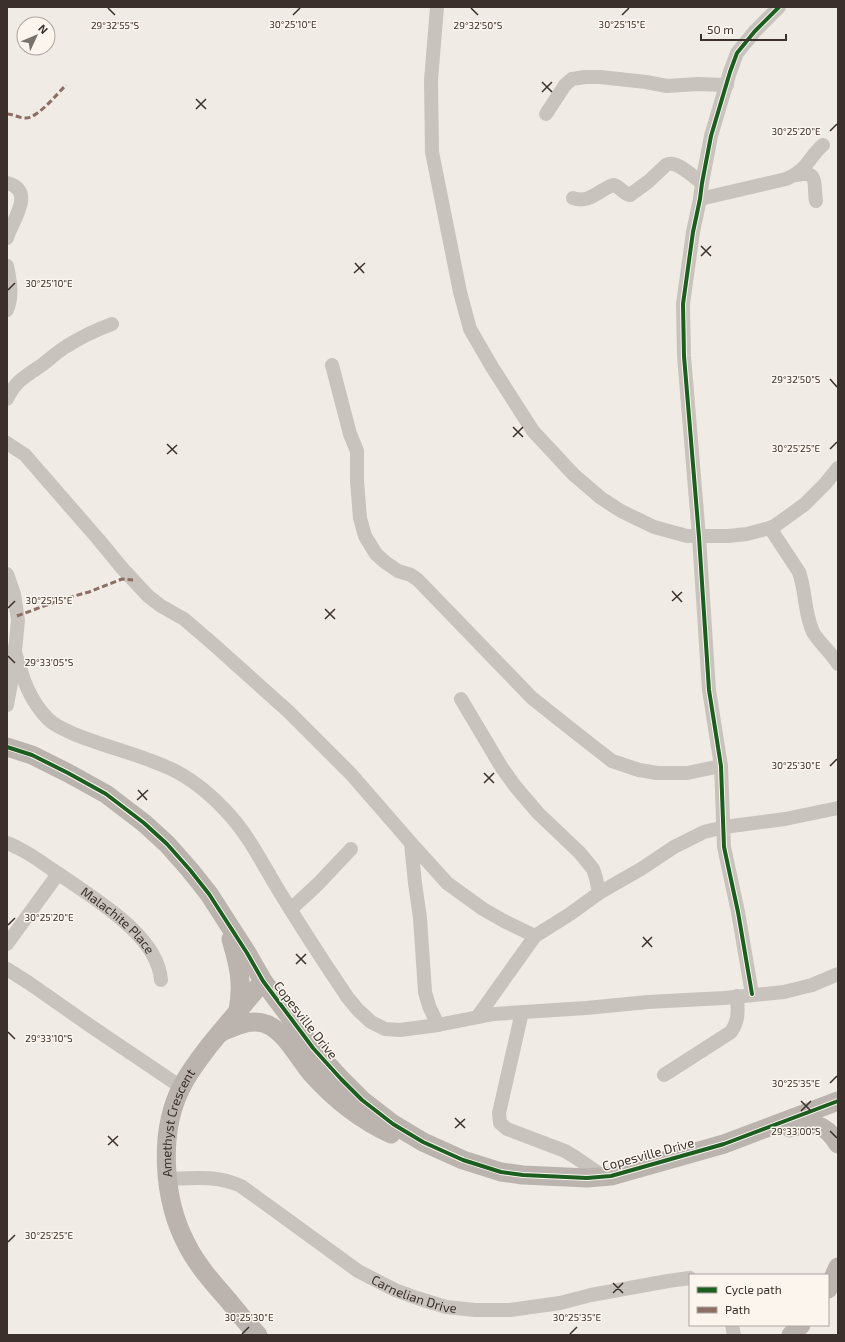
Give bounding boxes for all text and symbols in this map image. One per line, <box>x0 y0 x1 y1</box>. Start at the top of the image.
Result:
north arrow <box>16 16 56 56</box>
scale bar <box>701 16 786 42</box>
text: 30°25'10"E <box>269 18 317 30</box>
text: 30°25'15"E <box>599 18 646 30</box>
text: 29°32'55"S <box>91 19 139 31</box>
text: 29°32'50"S <box>454 19 503 31</box>
text: N <box>36 21 51 36</box>
text: 50 m <box>707 22 734 36</box>
text: 30°25'20"E <box>771 125 821 137</box>
text: 30°25'10"E <box>25 277 73 289</box>
text: 29°32'50"S <box>772 373 821 385</box>
text: 30°25'25"E <box>772 442 821 454</box>
text: 30°25'15"E <box>26 594 73 606</box>
text: 29°33'05"S <box>25 656 74 668</box>
text: 30°25'30"E <box>771 759 821 771</box>
street label: Malachite Place <box>78 883 158 957</box>
text: 30°25'20"E <box>24 911 74 923</box>
street label: Copesville Drive <box>271 978 341 1062</box>
text: 29°33'10"S <box>25 1032 73 1044</box>
street label: Amethyst Crescent <box>158 1066 198 1178</box>
text: 30°25'35"E <box>772 1077 821 1089</box>
text: 29°33'00"S <box>771 1125 821 1137</box>
street label: Copesville Drive <box>600 1134 696 1174</box>
text: 30°25'25"E <box>25 1229 74 1241</box>
street label: Carnelian Drive <box>369 1271 458 1316</box>
legend <box>689 1274 829 1326</box>
text: Cycle path <box>725 1282 782 1296</box>
text: Path <box>725 1302 750 1316</box>
text: 30°25'30"E <box>224 1311 274 1323</box>
text: 30°25'35"E <box>553 1311 602 1323</box>

